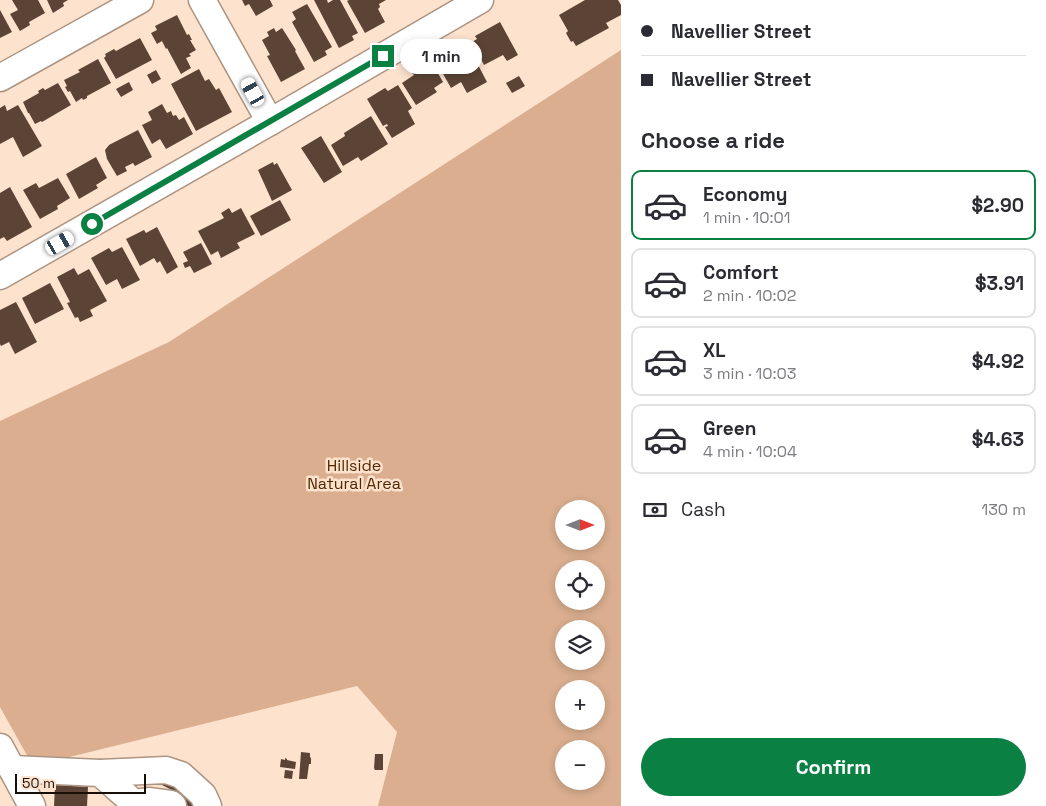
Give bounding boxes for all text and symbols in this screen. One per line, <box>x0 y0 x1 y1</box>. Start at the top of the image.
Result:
text: Navellier Street <box>671 19 811 44</box>
callout: 1 min <box>400 38 483 74</box>
route end <box>372 45 394 67</box>
text: 1 min <box>421 46 461 67</box>
text: Navellier Street <box>671 67 811 92</box>
car <box>239 75 266 109</box>
text: Choose a ride <box>641 126 785 154</box>
text: Economy <box>703 182 787 207</box>
icon: car <box>643 183 688 228</box>
text: $2.90 <box>972 193 1024 218</box>
text: 1 min · 10:01 <box>703 207 790 228</box>
route start <box>81 213 103 235</box>
car <box>43 229 76 257</box>
text: Comfort <box>703 260 779 285</box>
icon: car <box>643 261 688 306</box>
text: $3.91 <box>975 271 1024 296</box>
text: 2 min · 10:02 <box>703 285 796 306</box>
text: XL <box>703 338 726 363</box>
icon: car <box>643 339 688 384</box>
text: $4.92 <box>972 349 1024 374</box>
text: 3 min · 10:03 <box>703 363 796 384</box>
text: Green <box>703 416 756 441</box>
icon: car <box>643 417 688 462</box>
text: $4.63 <box>972 427 1024 452</box>
text: 4 min · 10:04 <box>703 441 797 462</box>
park label: Hillside Natural Area <box>307 455 401 494</box>
icon: cash <box>641 496 669 524</box>
text: Cash <box>681 497 726 522</box>
text: 130 m <box>982 499 1026 520</box>
north arrow <box>555 500 605 550</box>
map controls <box>555 500 605 790</box>
button: locate <box>555 560 605 610</box>
button: layers <box>555 620 605 670</box>
button: + <box>555 680 605 730</box>
button: Confirm <box>641 738 1026 796</box>
button: − <box>555 740 605 790</box>
scale bar <box>15 771 146 794</box>
text: 50 m <box>22 774 55 792</box>

